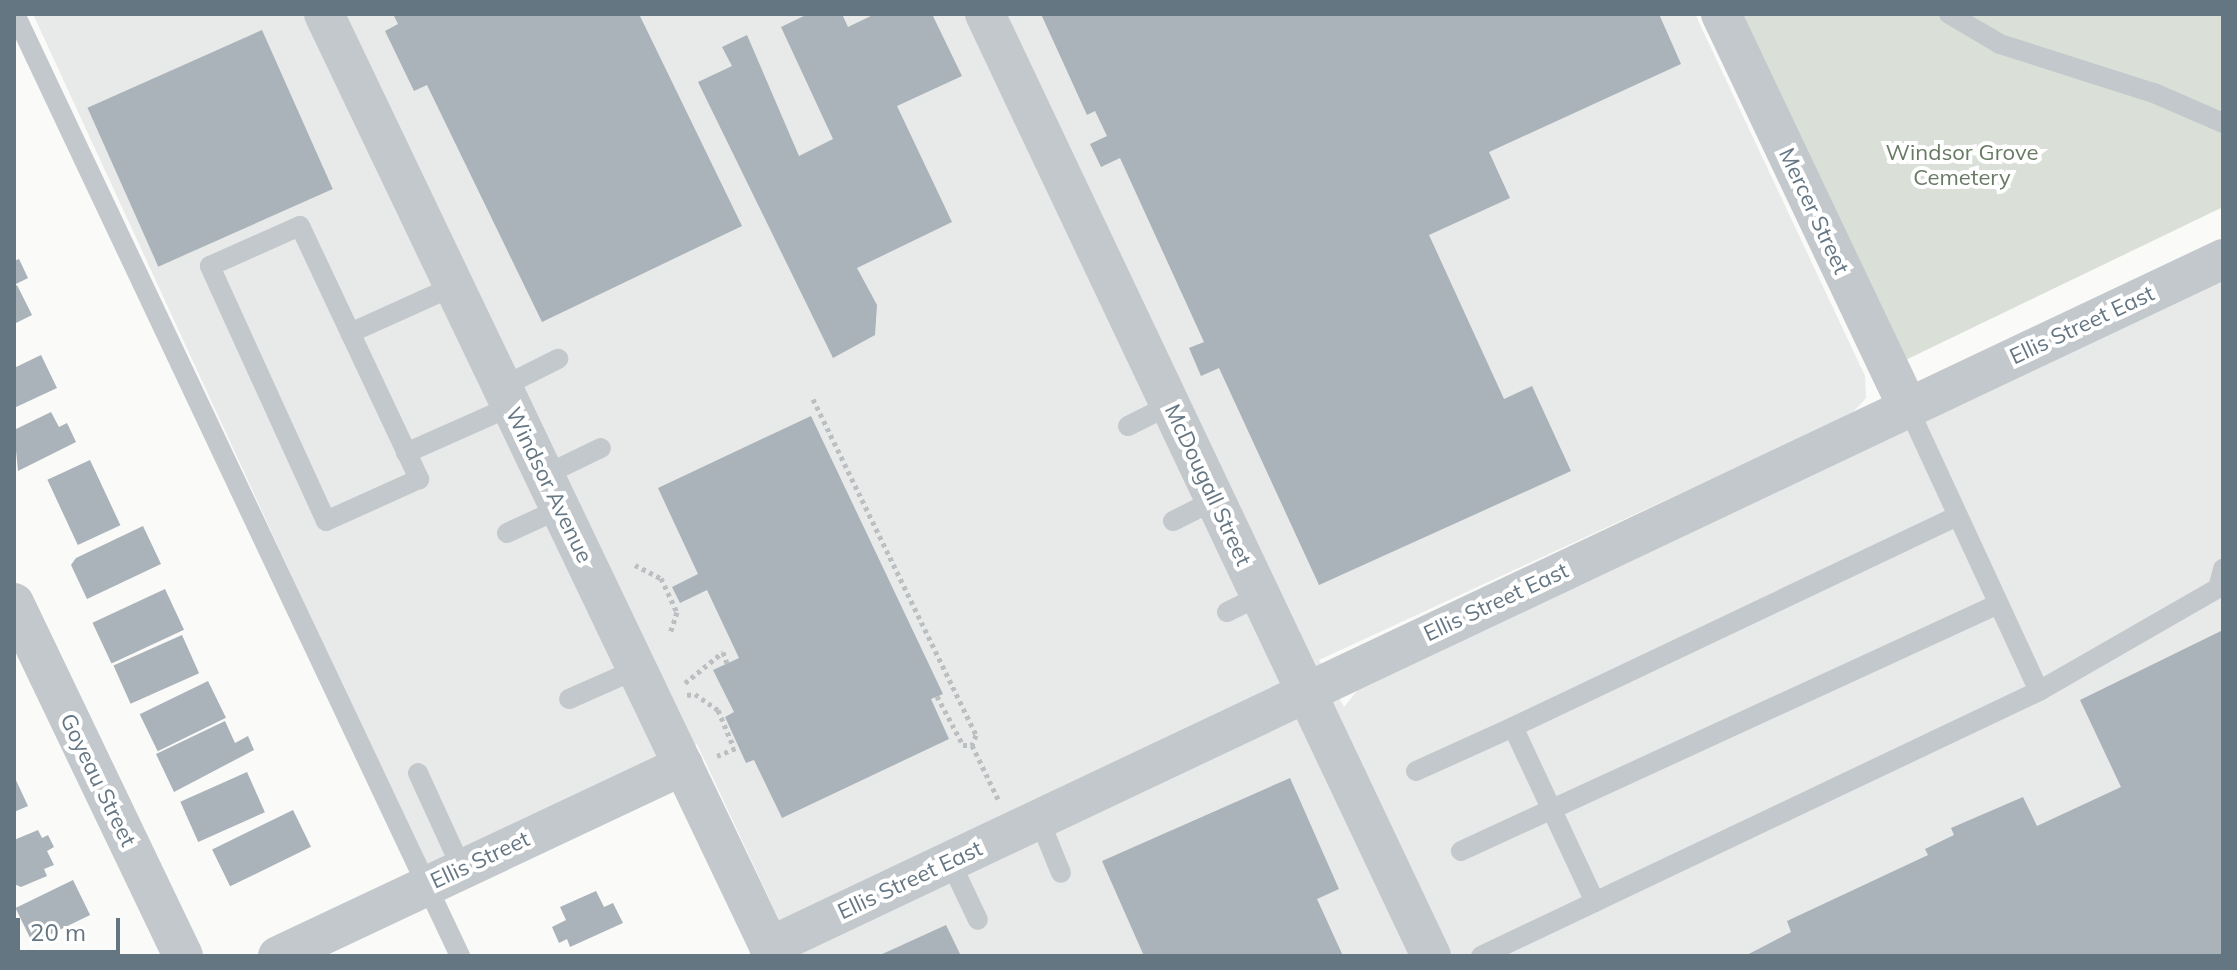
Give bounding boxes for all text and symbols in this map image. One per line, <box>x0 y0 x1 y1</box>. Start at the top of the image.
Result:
park label: Windsor Grove Cemetery <box>1886 139 2038 190</box>
street label: Mercer Street <box>1773 144 1855 278</box>
street label: Ellis Street East <box>2006 280 2158 370</box>
street label: McDougall Street <box>1159 400 1257 570</box>
street label: Windsor Avenue <box>500 403 598 567</box>
street label: Ellis Street East <box>1420 557 1572 647</box>
street label: Goyeau Street <box>54 709 142 851</box>
street label: Ellis Street <box>426 826 534 894</box>
street label: Ellis Street East <box>834 835 986 925</box>
scale bar <box>20 902 124 952</box>
text: 20 m <box>30 917 86 947</box>

